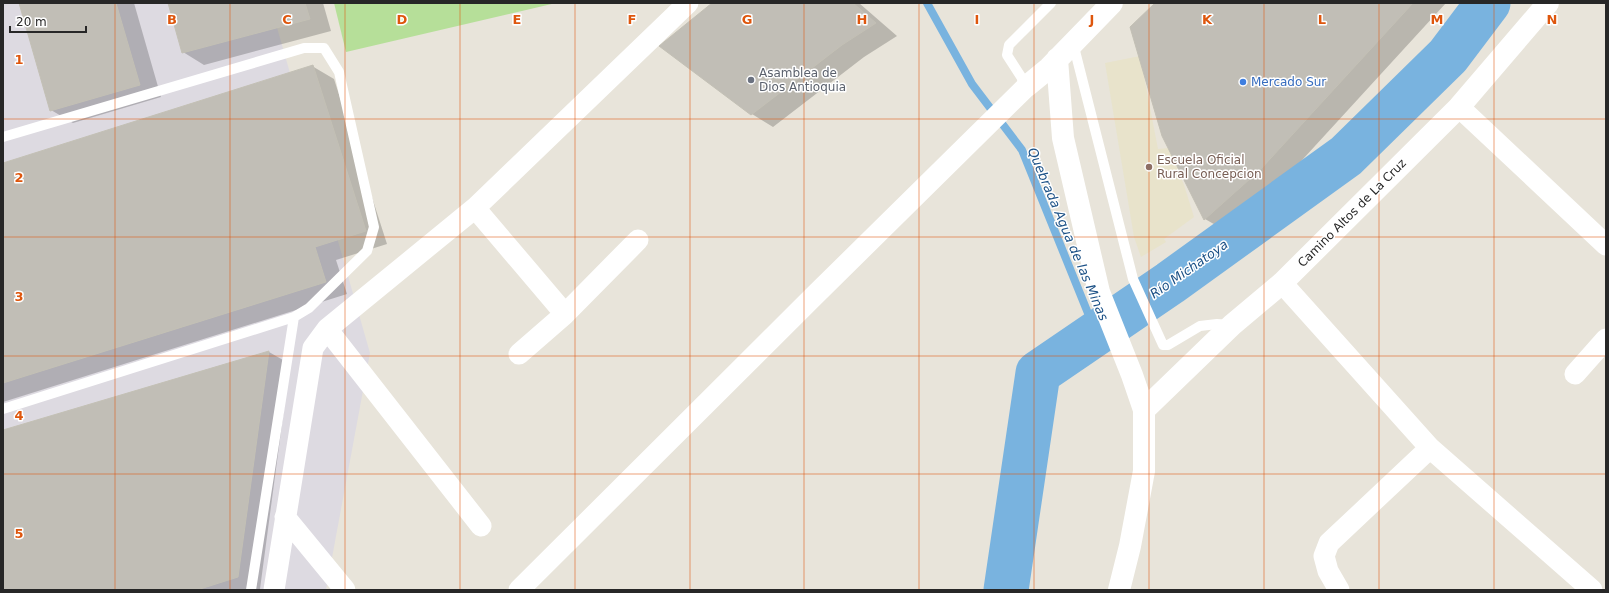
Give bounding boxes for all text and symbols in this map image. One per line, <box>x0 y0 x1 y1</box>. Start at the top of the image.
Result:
scale bar <box>10 8 86 34</box>
text: B <box>167 12 177 27</box>
text: C <box>282 12 292 27</box>
text: D <box>397 12 408 27</box>
text: E <box>513 12 521 27</box>
text: F <box>628 12 636 27</box>
text: G <box>742 12 752 27</box>
text: H <box>857 12 867 27</box>
text: I <box>975 12 979 27</box>
text: J <box>1089 12 1094 27</box>
text: K <box>1202 12 1213 27</box>
text: L <box>1318 12 1326 27</box>
text: M <box>1431 12 1443 27</box>
text: N <box>1547 12 1557 27</box>
text: 20 m <box>16 15 47 29</box>
text: 1 <box>14 52 24 67</box>
place label: Asamblea de Dios Antioquia <box>759 66 846 94</box>
marker: Asamblea de Dios Antioquia <box>746 75 756 85</box>
place label: Mercado Sur <box>1251 75 1326 89</box>
marker: Mercado Sur <box>1238 77 1248 87</box>
water label: Quebrada Agua de las Minas <box>1025 145 1111 323</box>
place label: Escuela Oficial Rural Concepcion <box>1157 153 1262 181</box>
street label: Camino Altos de La Cruz <box>1295 156 1409 270</box>
marker: Escuela Oficial Rural Concepcion <box>1144 162 1154 172</box>
text: 2 <box>14 170 24 185</box>
water label: Río Michatoya <box>1147 237 1231 301</box>
text: 3 <box>14 289 24 304</box>
text: 4 <box>14 408 24 423</box>
text: 5 <box>14 526 24 541</box>

